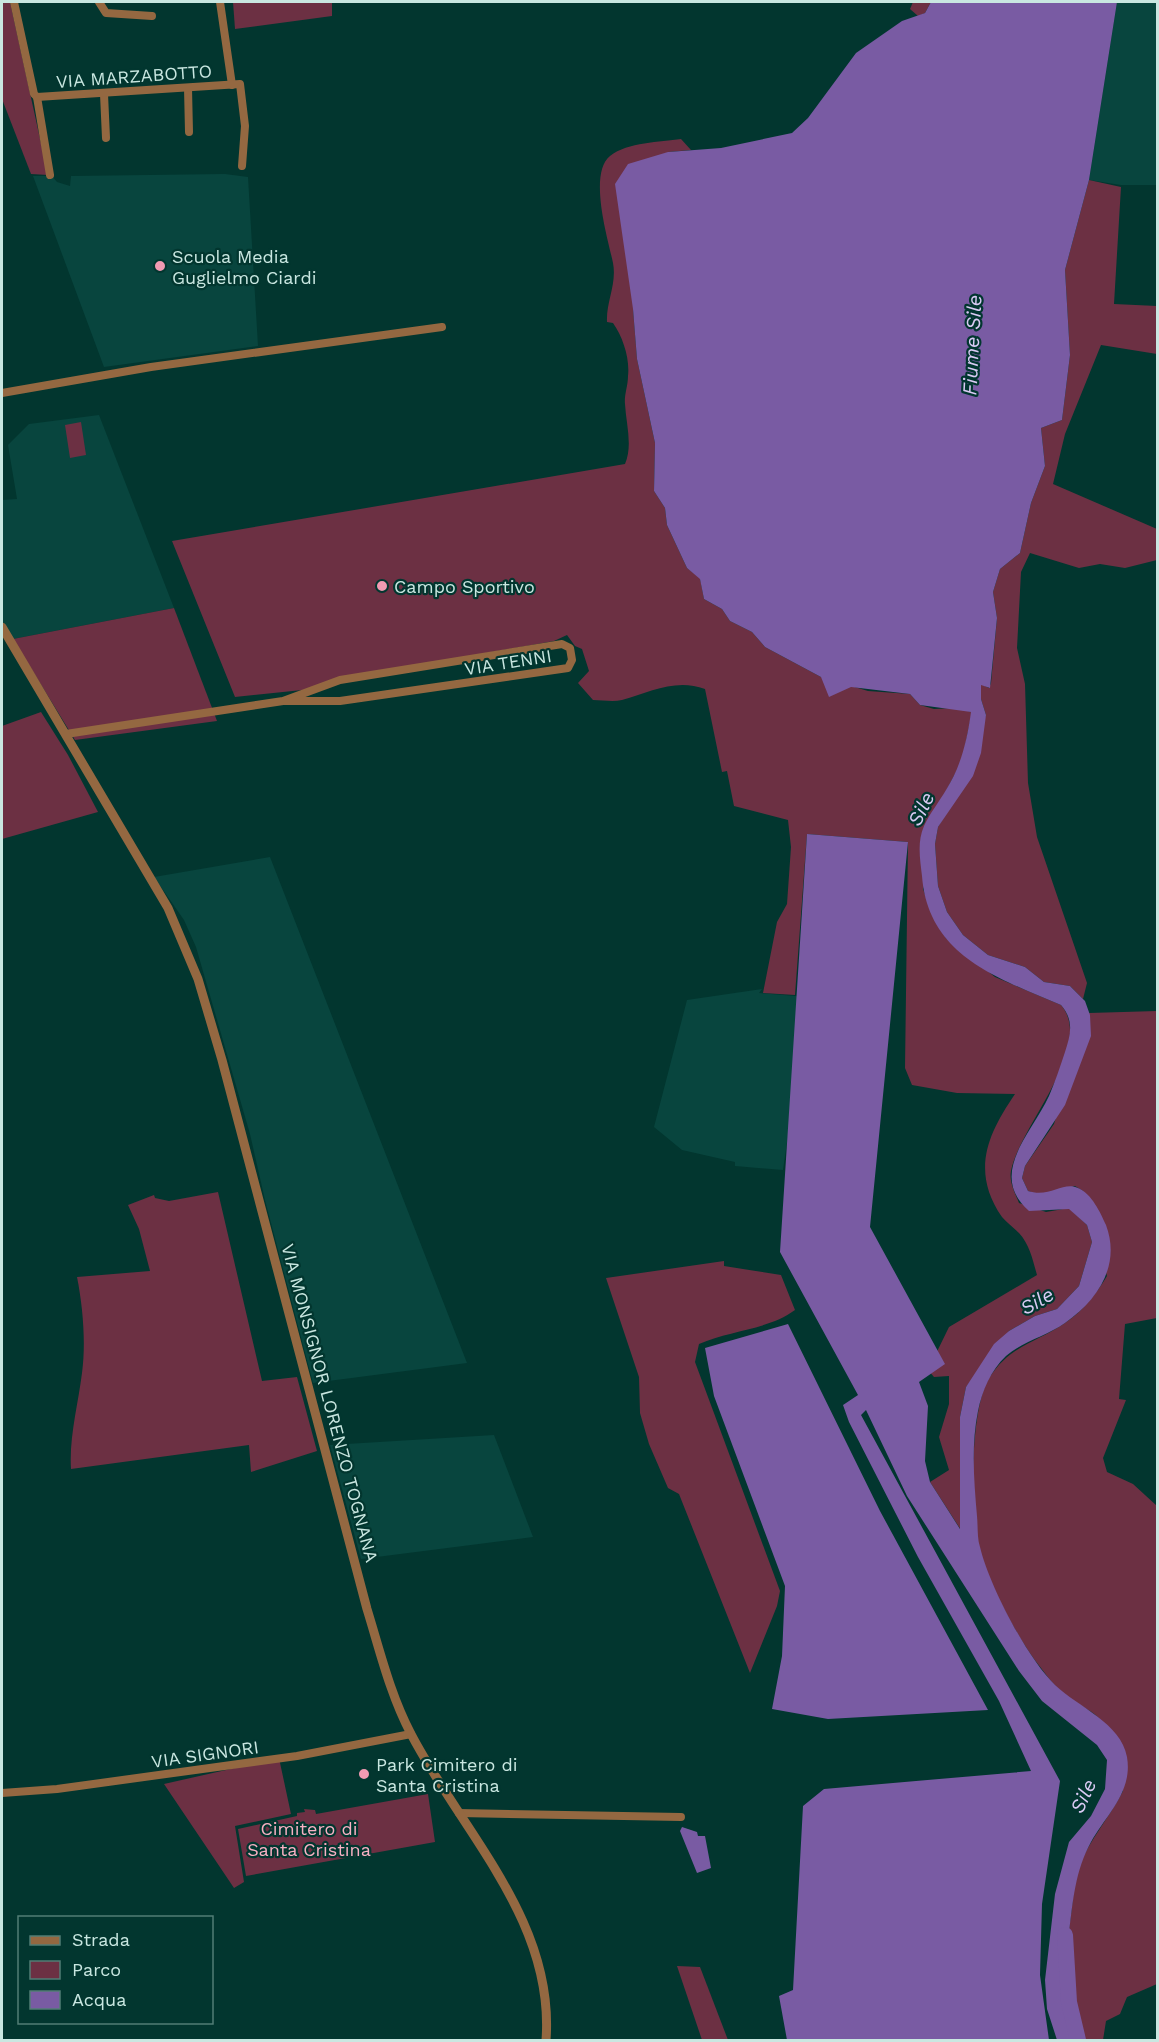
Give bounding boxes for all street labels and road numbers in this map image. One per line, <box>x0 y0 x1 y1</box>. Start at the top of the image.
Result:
street label: VIA MARZABOTTO <box>55 60 213 92</box>
street label: VIA TENNI <box>463 645 553 679</box>
street label: VIA MONSIGNOR LORENZO TOGNANA <box>277 1241 383 1565</box>
street label: VIA SIGNORI <box>150 1736 260 1772</box>

